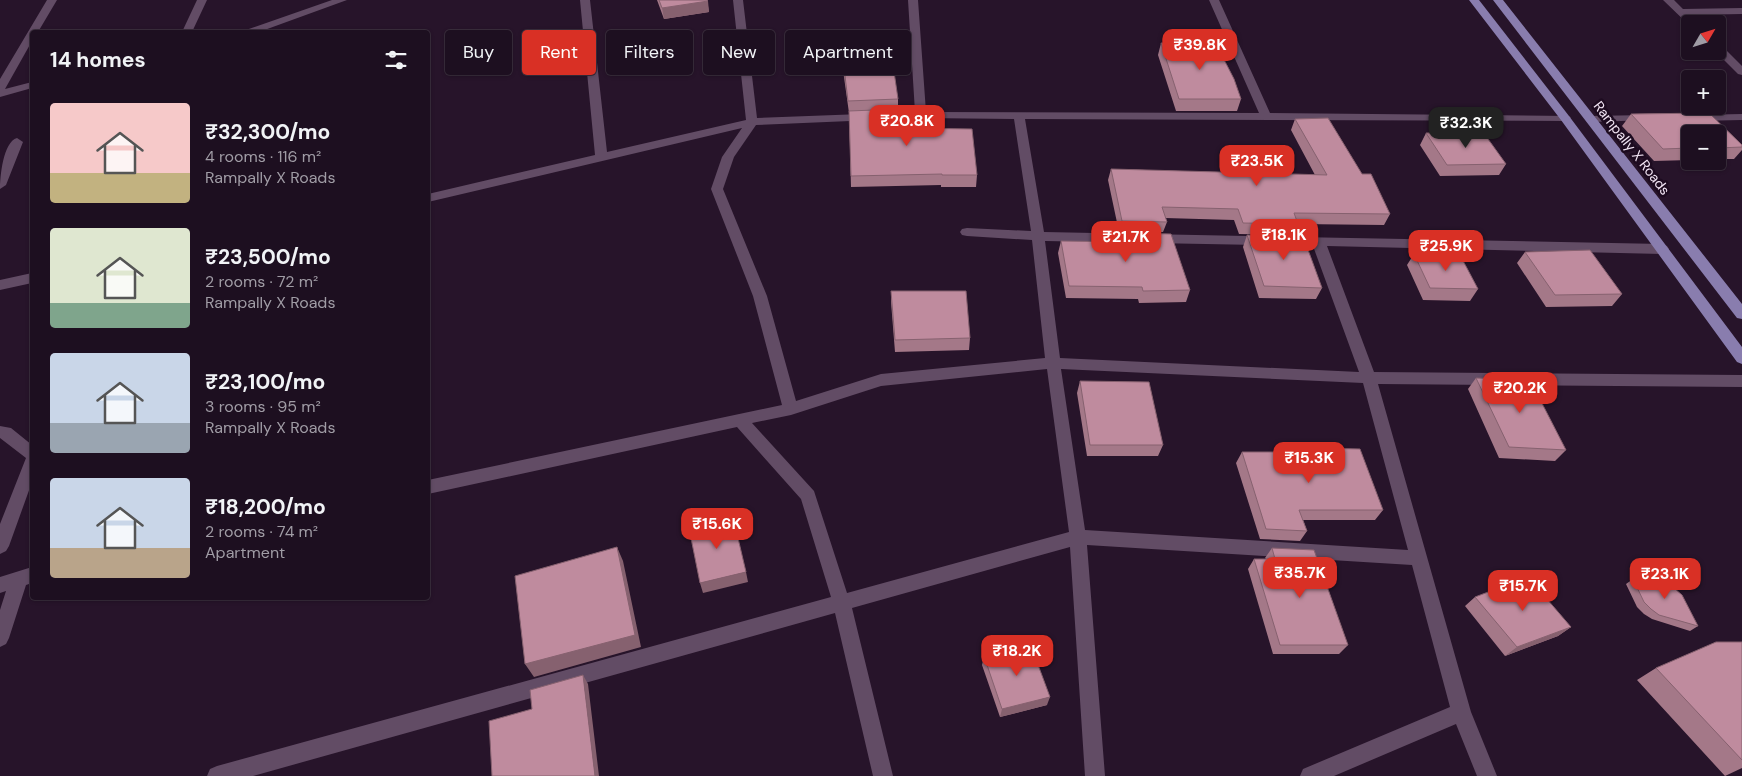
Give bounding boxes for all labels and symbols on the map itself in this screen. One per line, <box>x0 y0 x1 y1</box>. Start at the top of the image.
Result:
north arrow <box>1681 15 1726 60</box>
pin: ₹39.8K <box>1159 28 1241 71</box>
street label: Rampally X Roads <box>1590 97 1674 199</box>
pin: ₹20.8K <box>866 104 948 147</box>
pin: ₹32.3K <box>1425 106 1507 149</box>
pin: ₹23.5K <box>1216 144 1298 187</box>
pin: ₹18.1K <box>1243 218 1325 261</box>
pin: ₹21.7K <box>1085 220 1167 263</box>
pin: ₹25.9K <box>1405 230 1487 272</box>
pin: ₹20.2K <box>1479 372 1561 414</box>
pin: ₹15.3K <box>1268 442 1350 484</box>
pin: ₹15.6K <box>676 508 758 550</box>
pin: ₹35.7K <box>1259 556 1341 599</box>
pin: ₹23.1K <box>1624 558 1706 600</box>
pin: ₹15.7K <box>1482 570 1564 612</box>
pin: ₹18.2K <box>976 634 1058 677</box>

